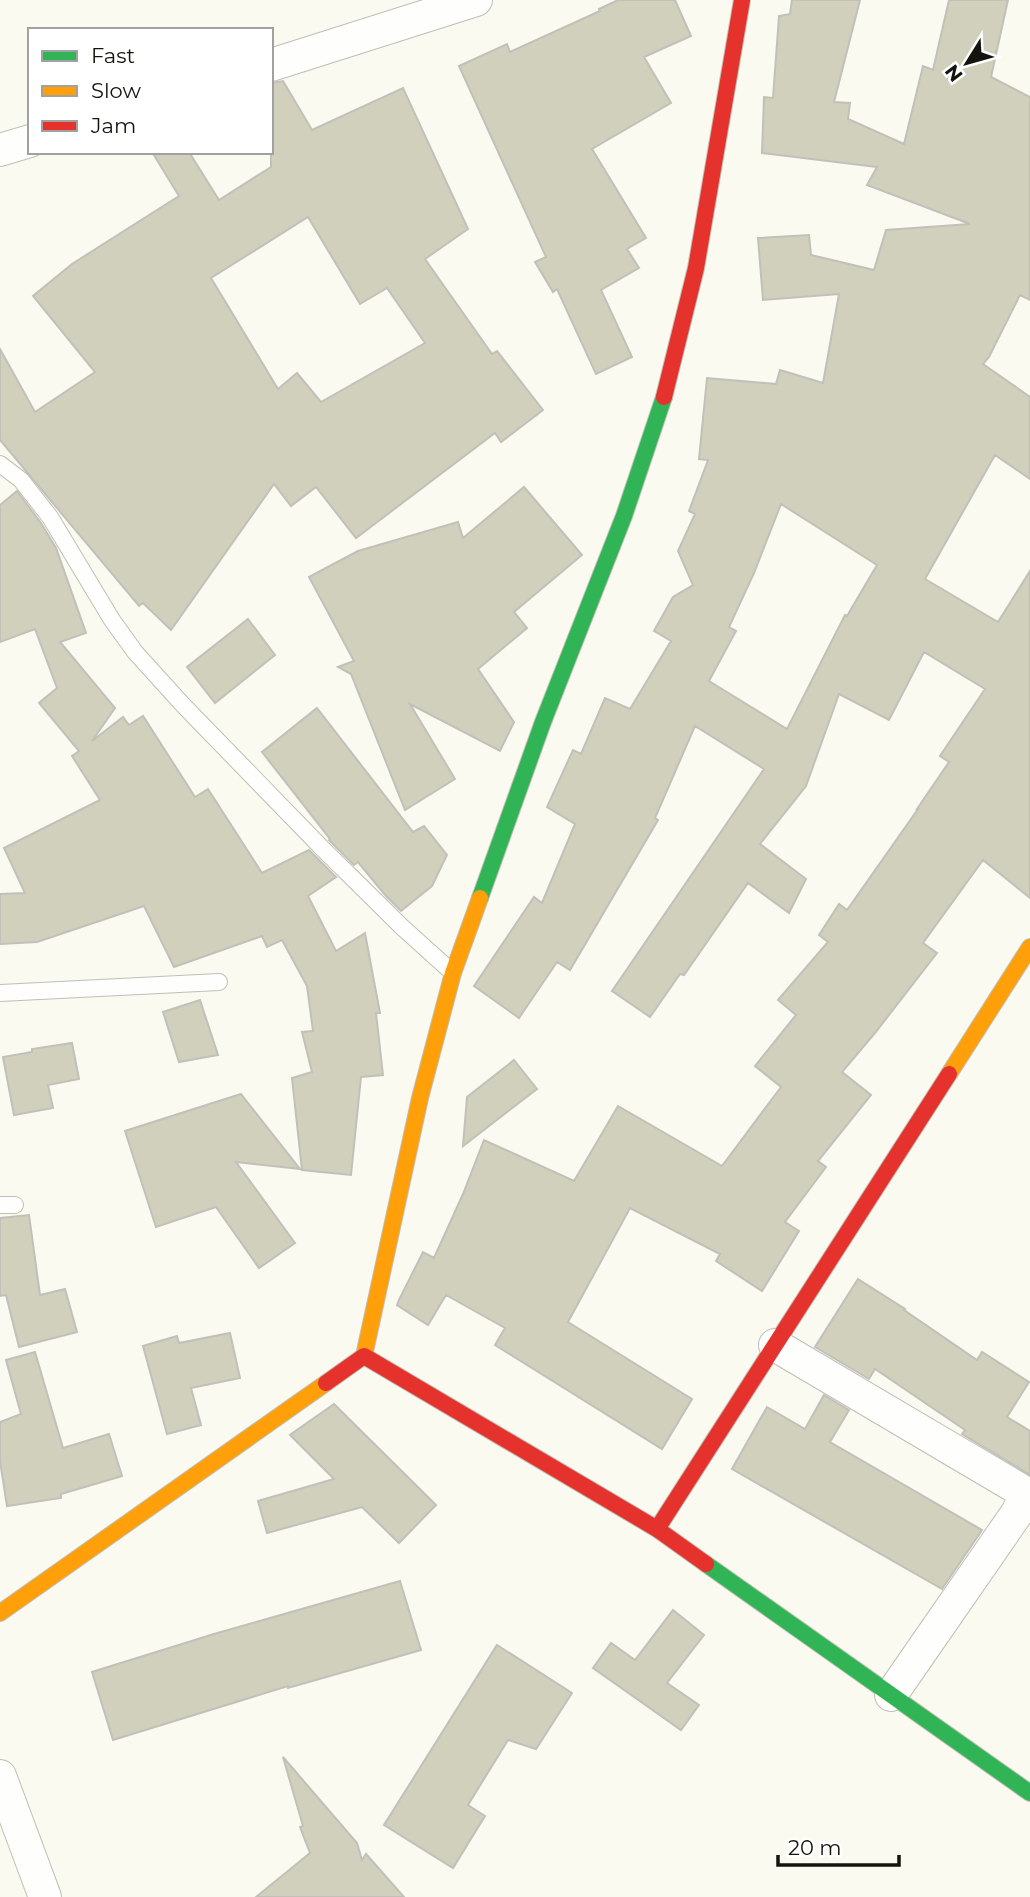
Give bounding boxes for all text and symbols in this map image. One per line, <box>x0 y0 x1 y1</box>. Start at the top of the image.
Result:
legend <box>28 28 273 154</box>
north arrow <box>932 28 1002 98</box>
text: Fast <box>91 43 135 68</box>
text: N <box>940 60 968 86</box>
text: Slow <box>91 78 141 103</box>
text: Jam <box>90 113 136 138</box>
scale bar <box>778 1824 899 1868</box>
text: 20 m <box>788 1835 842 1860</box>

